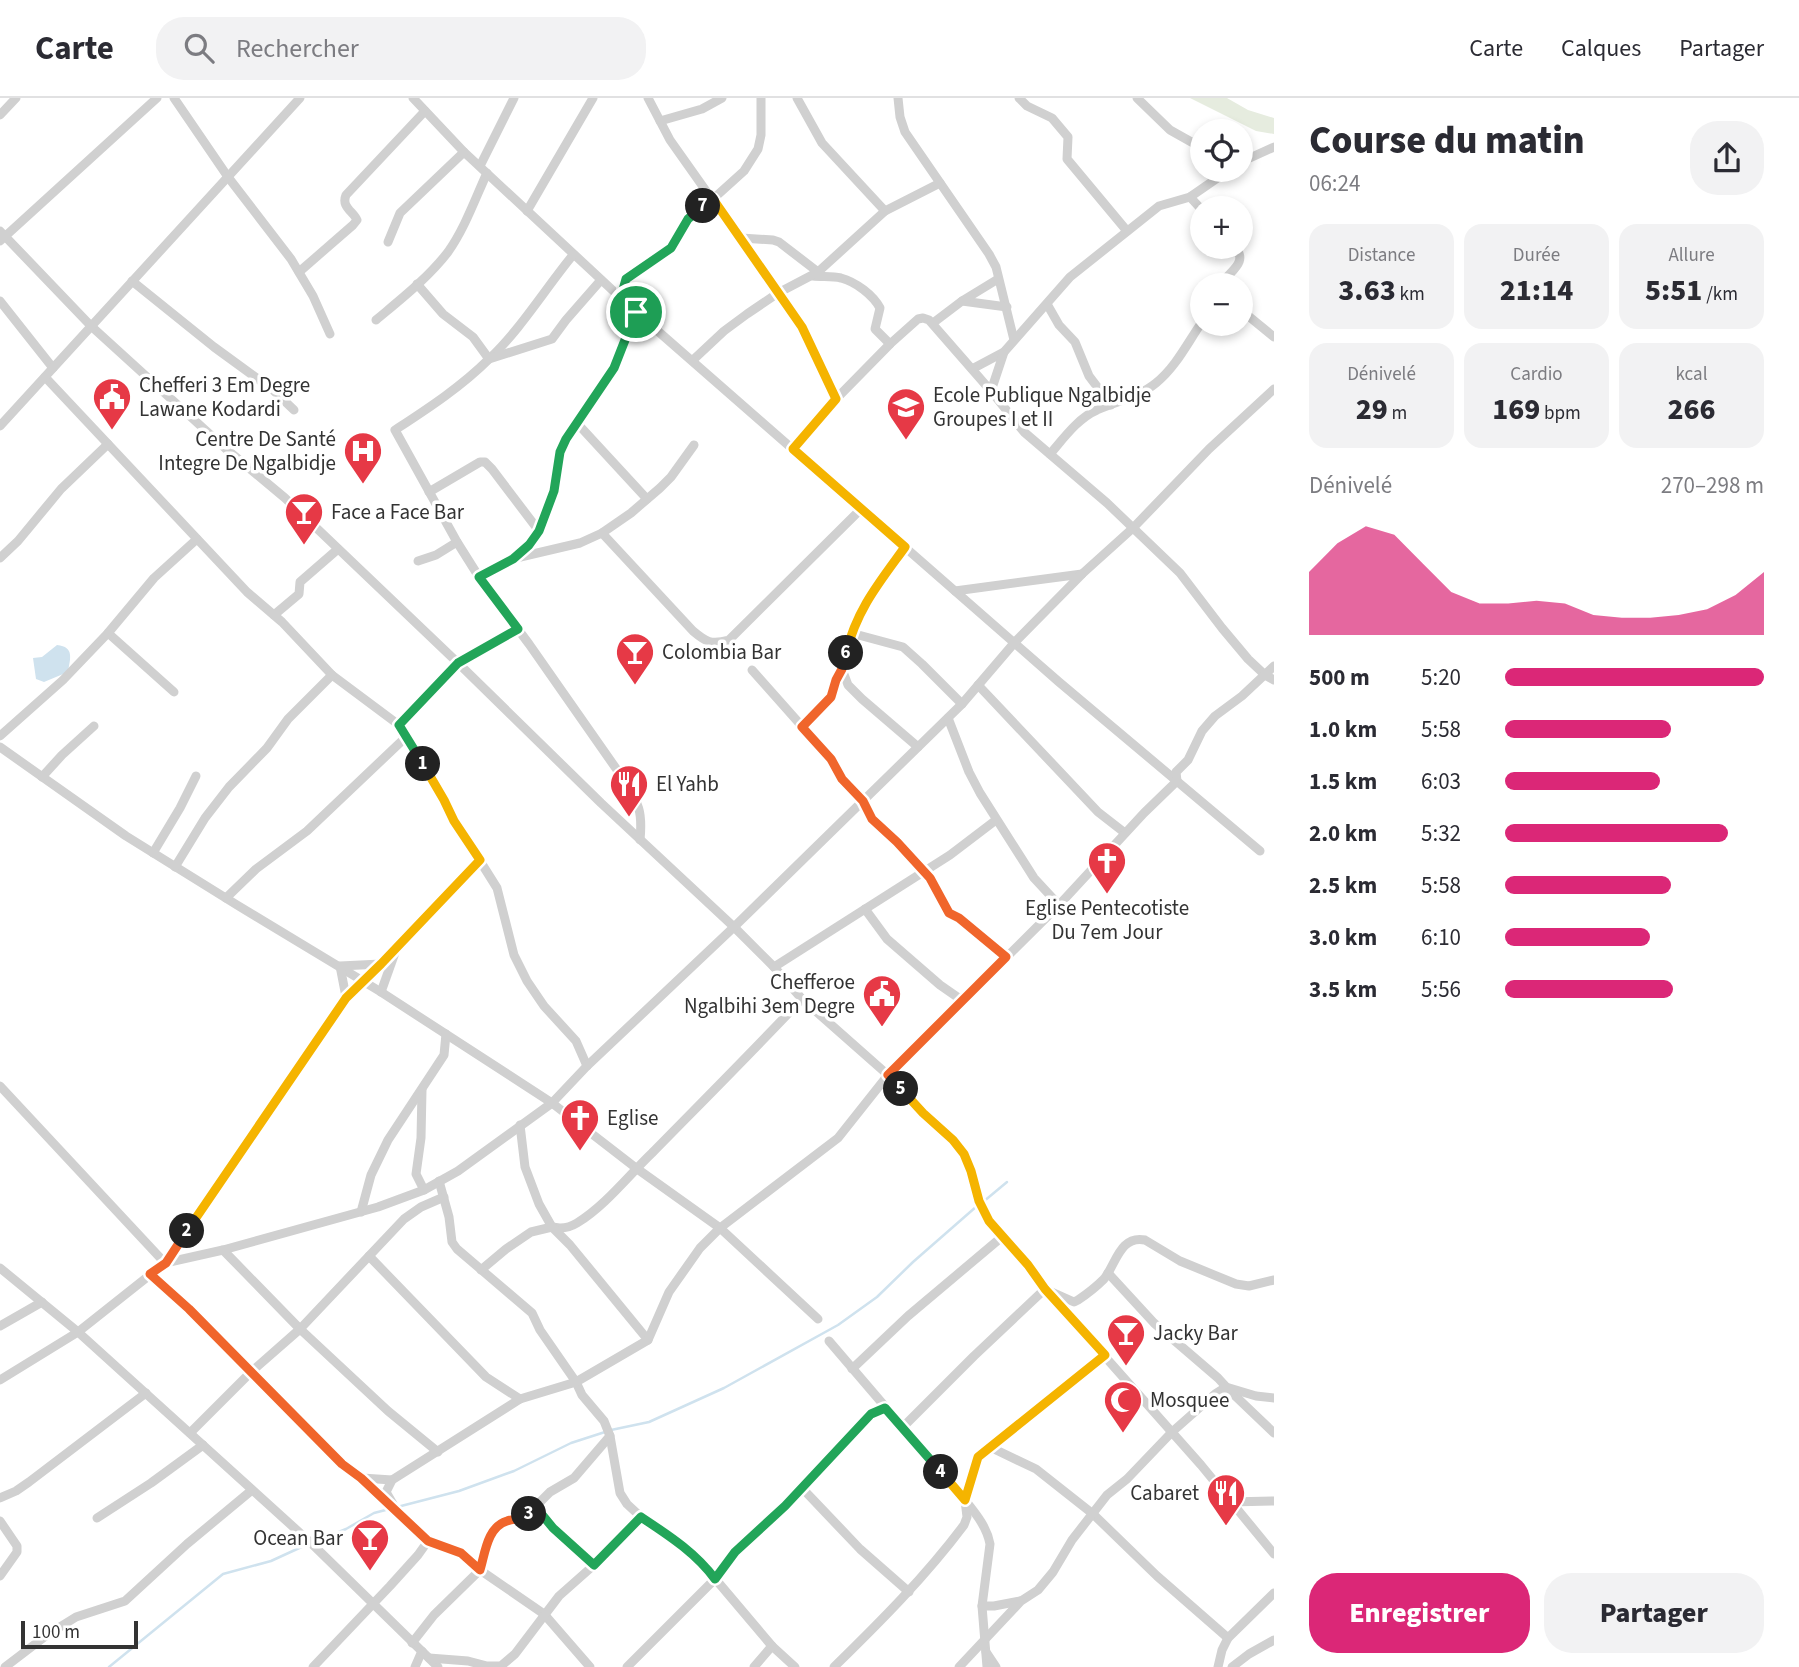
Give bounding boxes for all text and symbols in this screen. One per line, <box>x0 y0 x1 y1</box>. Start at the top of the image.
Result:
search box <box>156 17 646 80</box>
text: Carte <box>35 25 114 72</box>
icon: search <box>180 29 218 67</box>
text: Rechercher <box>236 30 359 67</box>
text: Carte <box>1469 31 1523 66</box>
text: Calques <box>1561 31 1641 66</box>
text: Partager <box>1679 31 1764 66</box>
text: Course du matin <box>1309 114 1585 168</box>
map controls <box>1190 119 1253 336</box>
button: locate <box>1190 119 1253 182</box>
button: share <box>1690 121 1764 195</box>
text: 06:24 <box>1309 167 1360 200</box>
pin: 7 <box>686 188 720 224</box>
text: 7 <box>697 192 708 219</box>
button: + <box>1190 196 1253 259</box>
text: Distance <box>1348 242 1415 269</box>
text: Durée <box>1513 242 1560 269</box>
text: Allure <box>1668 242 1715 269</box>
text: 3.63 <box>1338 269 1396 312</box>
text: 21:14 <box>1500 269 1573 312</box>
text: 5:51 <box>1645 269 1702 312</box>
button: − <box>1190 273 1253 336</box>
text: km <box>1396 281 1425 308</box>
text: /km <box>1702 281 1738 308</box>
pin <box>606 282 666 342</box>
icon: arrive <box>617 293 655 331</box>
text: Dénivelé <box>1347 361 1416 388</box>
text: Cardio <box>1510 361 1563 388</box>
text: kcal <box>1676 361 1707 388</box>
place label: Chefferi 3 Em Degre Lawane Kodardi <box>139 370 310 424</box>
public building icon: Chefferi 3 Em Degre Lawane Kodardi <box>91 376 133 431</box>
place label: Ecole Publique Ngalbidje Groupes I et II <box>933 380 1151 434</box>
school or university icon: Ecole Publique Ngalbidje Groupes I et II <box>885 386 927 441</box>
text: 29 <box>1356 388 1388 431</box>
text: 169 <box>1492 388 1540 431</box>
text: 266 <box>1667 388 1716 431</box>
text: m <box>1388 400 1407 427</box>
text: bpm <box>1540 400 1581 427</box>
place label: Centre De Santé Integre De Ngalbidje <box>158 424 336 478</box>
hospital icon: Centre De Santé Integre De Ngalbidje <box>342 430 384 485</box>
text: Dénivelé <box>1309 469 1392 502</box>
text: 270–298 m <box>1661 469 1764 502</box>
bar icon: Face a Face Bar <box>283 491 325 546</box>
place label: Face a Face Bar <box>331 497 465 527</box>
bar icon: Colombia Bar <box>614 631 656 686</box>
pin: 6 <box>828 636 864 670</box>
place label: Colombia Bar <box>662 637 782 667</box>
text: 6 <box>840 639 851 666</box>
text: 500 m <box>1309 661 1370 694</box>
text: 5:20 <box>1421 661 1461 694</box>
text: 1.0 km <box>1309 713 1377 746</box>
text: 5:58 <box>1421 713 1461 746</box>
pin: 1 <box>406 746 440 782</box>
text: 1 <box>417 750 428 777</box>
restaurant icon: El Yahb <box>608 763 650 818</box>
text: 1.5 km <box>1309 765 1377 798</box>
text: 6:03 <box>1421 765 1461 798</box>
place label: El Yahb <box>656 769 719 799</box>
text: 2.0 km <box>1309 817 1377 850</box>
text: 5:32 <box>1421 817 1461 850</box>
church icon: Eglise Pentecotiste Du 7em Jour <box>1086 840 1128 895</box>
text: 2.5 km <box>1309 869 1377 902</box>
text: 5:58 <box>1421 869 1461 902</box>
place label: Eglise Pentecotiste Du 7em Jour <box>1025 893 1189 947</box>
text: 3.0 km <box>1309 921 1377 954</box>
text: 6:10 <box>1421 921 1461 954</box>
place label: Chefferoe Ngalbihi 3em Degre <box>684 967 855 1021</box>
public building icon: Chefferoe Ngalbihi 3em Degre <box>861 973 903 1028</box>
text: 3.5 km <box>1309 973 1377 1006</box>
text: 5:56 <box>1421 973 1461 1006</box>
pin: 5 <box>884 1072 918 1107</box>
text: 5 <box>895 1075 906 1102</box>
church icon: Eglise <box>559 1097 601 1152</box>
place label: Eglise <box>607 1103 658 1133</box>
pin: 2 <box>170 1214 204 1248</box>
text: 2 <box>181 1217 192 1244</box>
bar icon: Jacky Bar <box>1105 1312 1147 1367</box>
place label: Jacky Bar <box>1153 1318 1239 1348</box>
mosque icon: Mosquee <box>1102 1379 1144 1434</box>
place label: Mosquee <box>1150 1385 1229 1415</box>
pin: 4 <box>923 1454 958 1490</box>
text: 4 <box>935 1458 946 1485</box>
restaurant icon: Cabaret <box>1205 1472 1247 1527</box>
place label: Cabaret <box>1130 1478 1199 1508</box>
pin: 3 <box>512 1496 546 1532</box>
text: 3 <box>523 1500 534 1527</box>
bar icon: Ocean Bar <box>349 1517 391 1572</box>
place label: Ocean Bar <box>253 1523 344 1553</box>
button: Enregistrer <box>1309 1573 1530 1653</box>
button: Partager <box>1544 1573 1764 1653</box>
scale bar <box>21 1618 138 1650</box>
text: 100 m <box>32 1619 80 1646</box>

